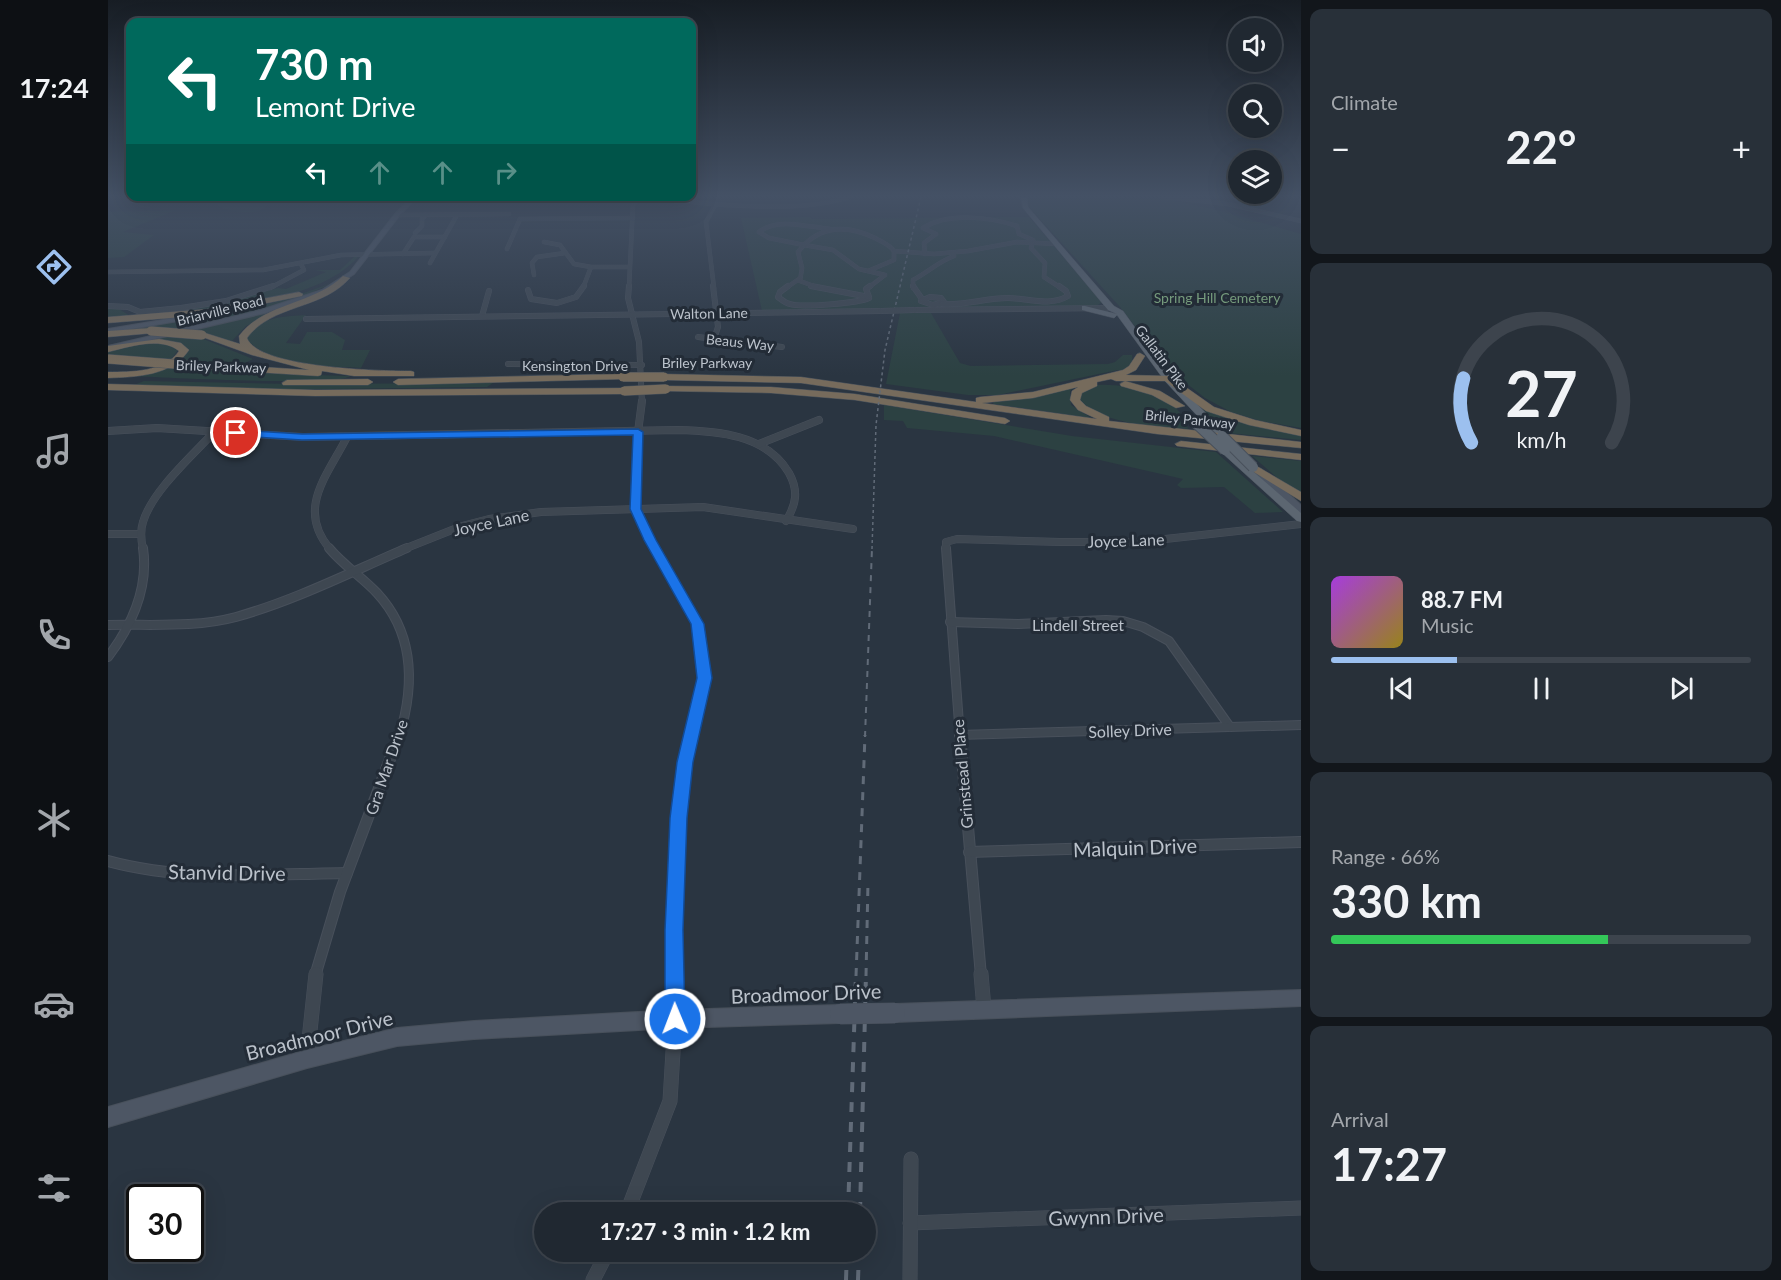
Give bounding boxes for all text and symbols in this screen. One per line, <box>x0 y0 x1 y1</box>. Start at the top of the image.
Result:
map controls <box>1228 18 1282 204</box>
button: sound <box>1228 18 1282 72</box>
text: 730 m <box>255 39 373 89</box>
icon: left <box>156 42 234 120</box>
text: 17:24 <box>19 71 89 104</box>
button: search <box>1228 84 1282 138</box>
text: Lemont Drive <box>255 90 416 123</box>
text: Climate <box>1331 90 1398 114</box>
text: 22° <box>1506 120 1576 174</box>
text: − <box>1331 128 1350 168</box>
text: + <box>1732 128 1751 168</box>
button: layers <box>1228 150 1282 204</box>
icon: left <box>300 156 333 189</box>
icon: ahead <box>363 156 396 189</box>
icon: ahead <box>426 156 459 189</box>
icon: right <box>489 156 522 189</box>
icon: directions <box>33 246 75 288</box>
park label: Spring Hill Cemetery <box>1154 289 1281 306</box>
street label: Briarville Road <box>175 291 265 329</box>
street label: Walton Lane <box>670 304 748 322</box>
street label: Gallatin Pike <box>1132 321 1192 393</box>
street label: Beaus Way <box>705 330 776 354</box>
street label: Briley Parkway <box>662 354 753 371</box>
text: 27 <box>1505 355 1577 430</box>
street label: Briley Parkway <box>175 356 267 376</box>
street label: Kensington Drive <box>522 357 628 374</box>
street label: Briley Parkway <box>1144 406 1237 432</box>
pin <box>210 407 261 458</box>
icon: arrive <box>219 416 252 449</box>
text: km/h <box>1516 427 1566 453</box>
icon: music <box>33 430 75 472</box>
street label: Joyce Lane <box>451 505 531 539</box>
street label: Joyce Lane <box>1087 529 1165 551</box>
text: 88.7 FM <box>1421 586 1503 613</box>
text: Music <box>1421 613 1474 637</box>
icon: phone <box>33 614 75 656</box>
street label: Lindell Street <box>1032 615 1124 634</box>
icon: previous <box>1385 672 1418 705</box>
icon: pause <box>1525 672 1558 705</box>
icon: next <box>1665 672 1698 705</box>
street label: Gra Mar Drive <box>361 717 411 817</box>
street label: Grinstead Place <box>948 719 976 829</box>
street label: Solley Drive <box>1088 719 1172 741</box>
icon: climate <box>33 799 75 841</box>
street label: Malquin Drive <box>1073 833 1197 861</box>
text: Range · 66% <box>1331 844 1440 868</box>
street label: Stanvid Drive <box>168 859 286 885</box>
text: 330 km <box>1331 874 1482 928</box>
street label: Broadmoor Drive <box>730 978 882 1008</box>
icon: car <box>33 983 75 1025</box>
position arrow <box>643 987 707 1051</box>
street label: Broadmoor Drive <box>243 1005 395 1065</box>
text: Arrival <box>1331 1107 1389 1131</box>
text: 17:27 <box>1331 1137 1447 1191</box>
icon: filters <box>33 1167 75 1209</box>
speed limit sign: 30 <box>126 1184 204 1262</box>
street label: Gwynn Drive <box>1048 1202 1164 1230</box>
text: 17:27 · 3 min · 1.2 km <box>600 1218 810 1245</box>

